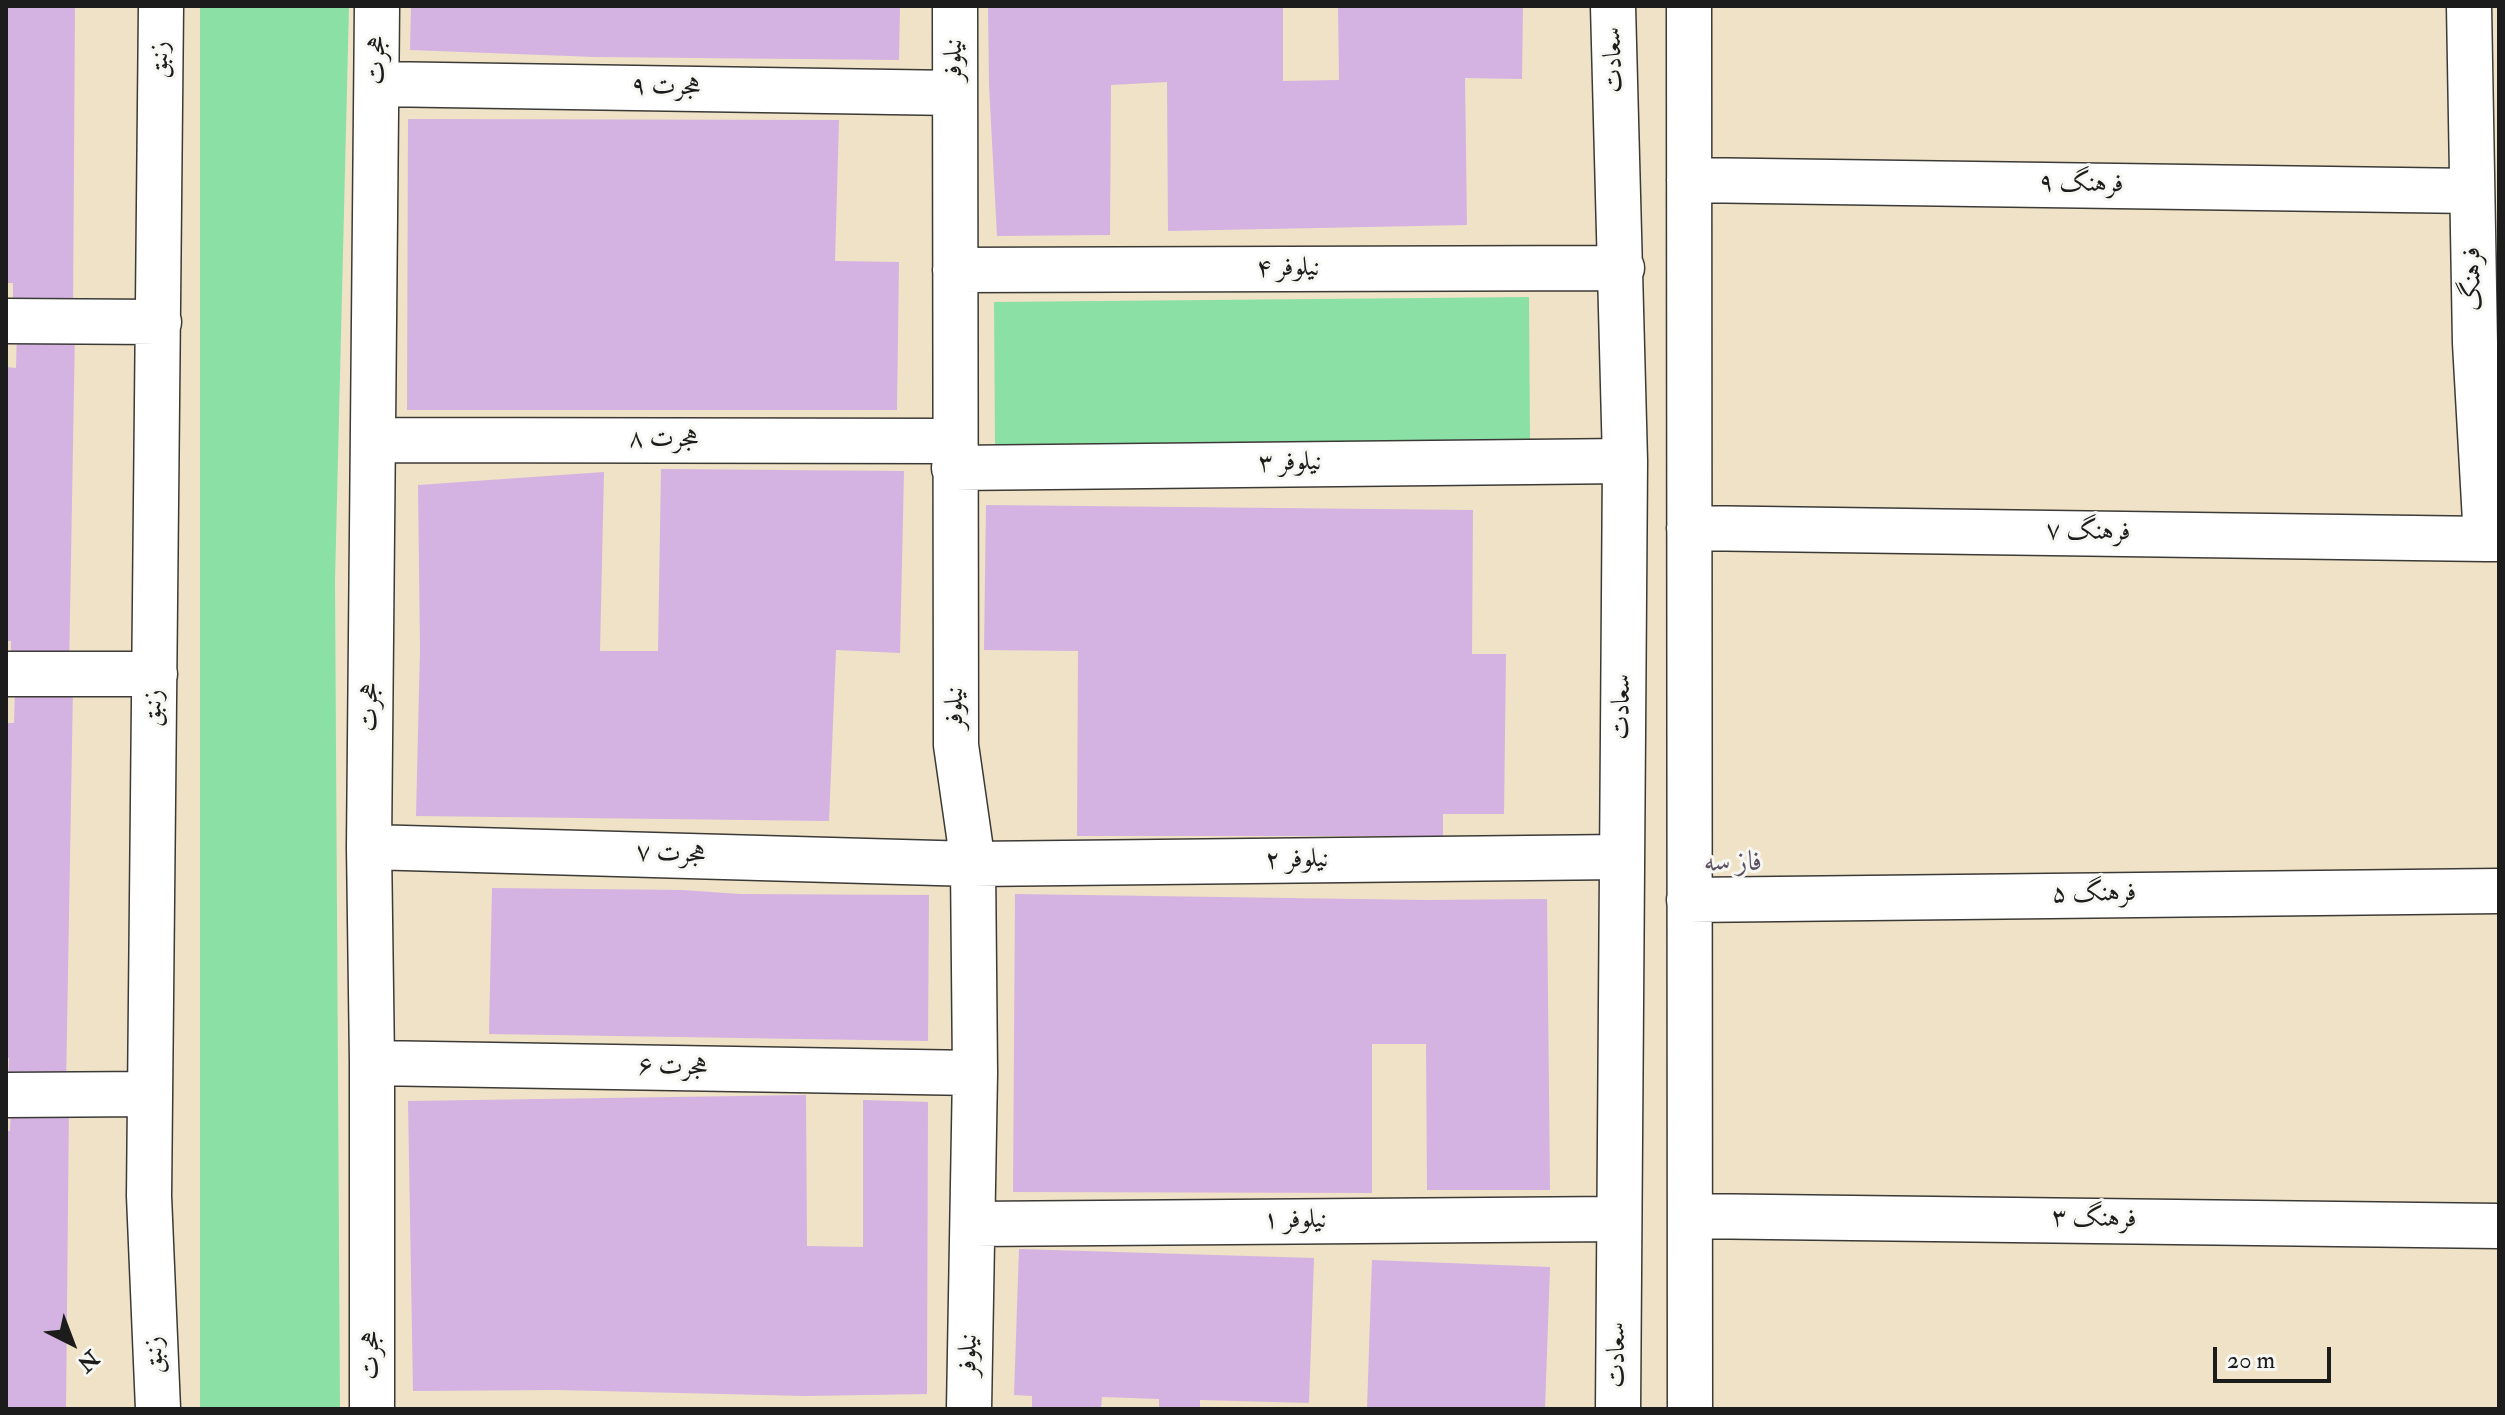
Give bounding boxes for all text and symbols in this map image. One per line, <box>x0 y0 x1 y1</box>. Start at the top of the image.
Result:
street label: سعادت <box>1598 26 1632 94</box>
street label: هجرت <box>362 35 394 85</box>
street label: نیلوفر <box>939 39 971 81</box>
street label: زنبق <box>145 41 177 79</box>
street label: هجرت ۹ <box>630 72 702 104</box>
street label: فرهنگ ۹ <box>2038 169 2124 201</box>
street label: فرهنگ <box>2458 247 2490 311</box>
street label: نیلوفر ۴ <box>1256 253 1320 285</box>
street label: هجرت ۸ <box>629 424 699 456</box>
street label: نیلوفر ۳ <box>1258 448 1322 480</box>
street label: فرهنگ ۷ <box>2045 517 2131 549</box>
street label: سعادت <box>1607 674 1639 740</box>
street label: هجرت <box>355 682 387 732</box>
street label: نیلوفر <box>940 687 972 729</box>
street label: زنبق <box>139 689 171 727</box>
street label: هجرت ۷ <box>635 838 707 872</box>
street label: نیلوفر ۲ <box>1265 845 1329 877</box>
district label: فاز سه <box>1704 847 1762 881</box>
street label: فرهنگ ۵ <box>2051 879 2137 911</box>
street label: هجرت ۶ <box>637 1052 709 1084</box>
street label: فرهنگ ۳ <box>2051 1204 2137 1236</box>
street label: نیلوفر ۱ <box>1263 1205 1327 1237</box>
north arrow <box>32 1303 112 1383</box>
street label: سعادت <box>1602 1322 1634 1388</box>
street label: هجرت <box>356 1330 388 1380</box>
scale bar <box>2217 1331 2335 1381</box>
street label: نیلوفر <box>954 1333 986 1377</box>
street label: زنبق <box>139 1335 173 1375</box>
text: N <box>71 1344 105 1378</box>
text: 20 m <box>2227 1345 2275 1376</box>

